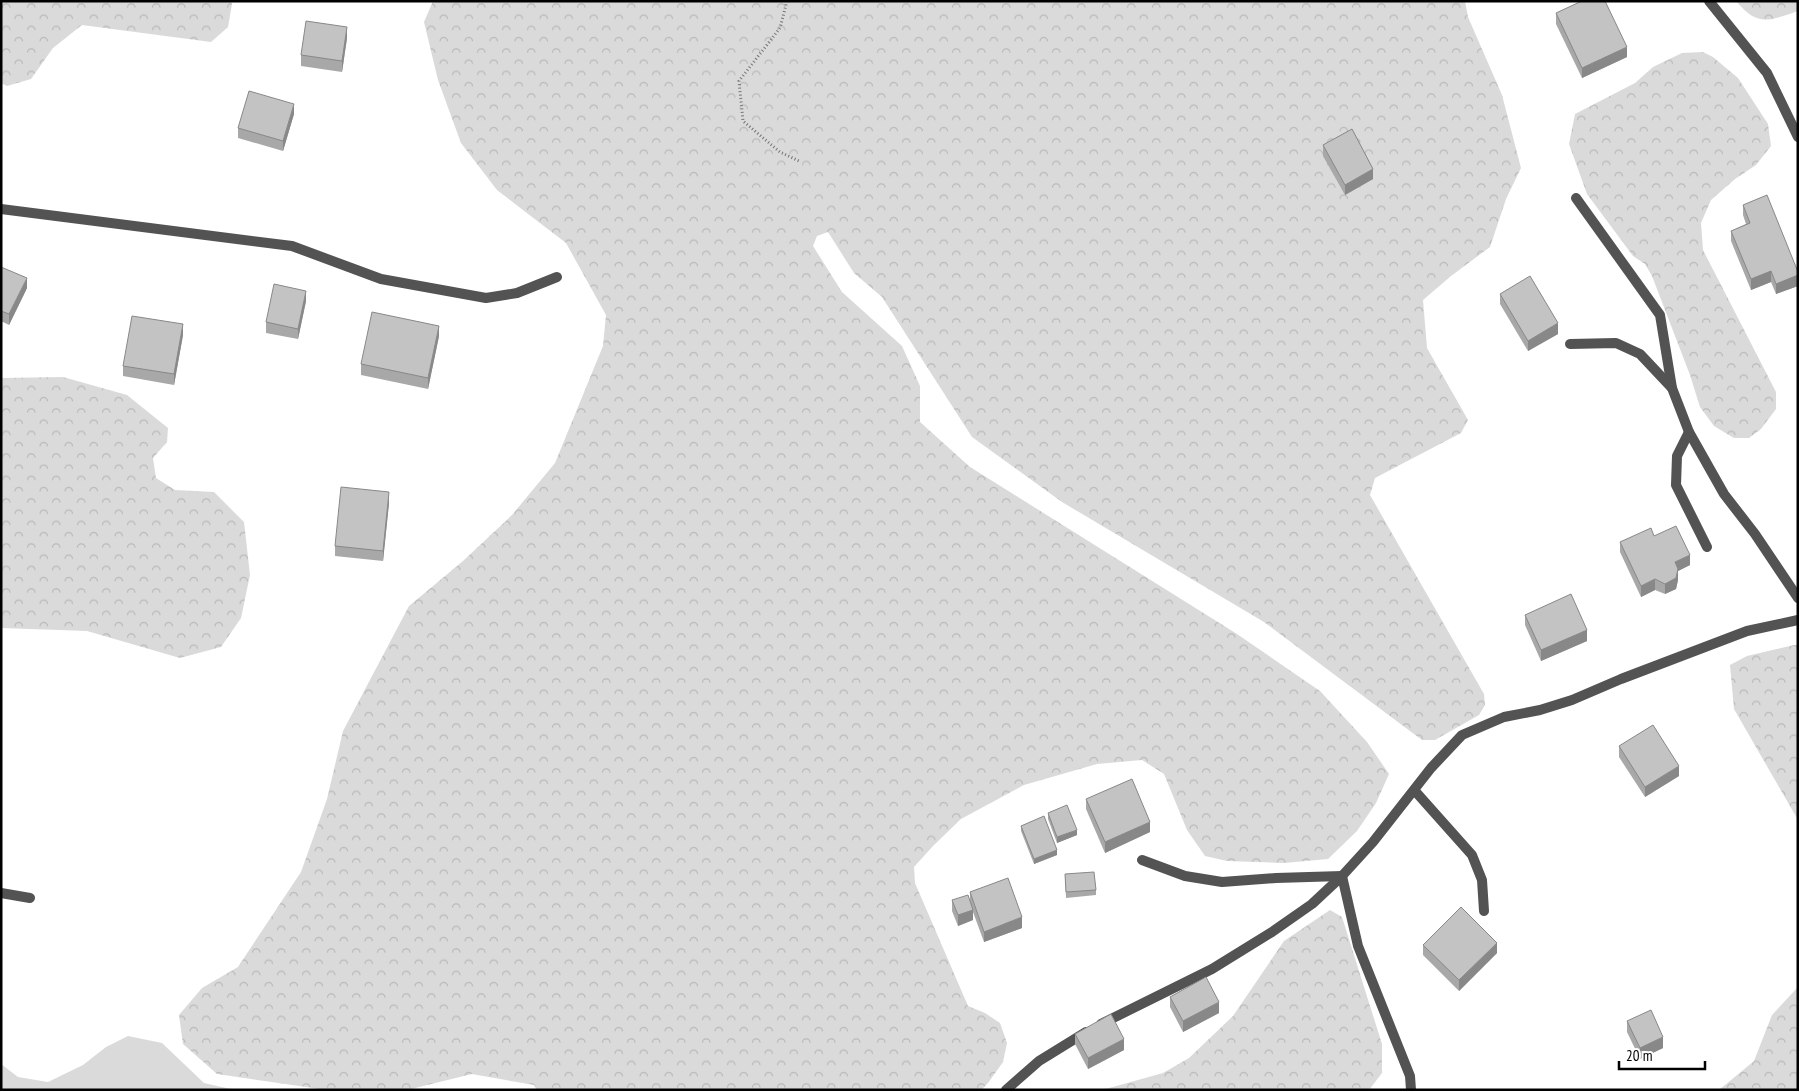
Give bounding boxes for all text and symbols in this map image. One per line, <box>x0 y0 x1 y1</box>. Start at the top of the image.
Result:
scale bar <box>1619 1038 1705 1070</box>
text: 20 m <box>1626 1046 1652 1065</box>

